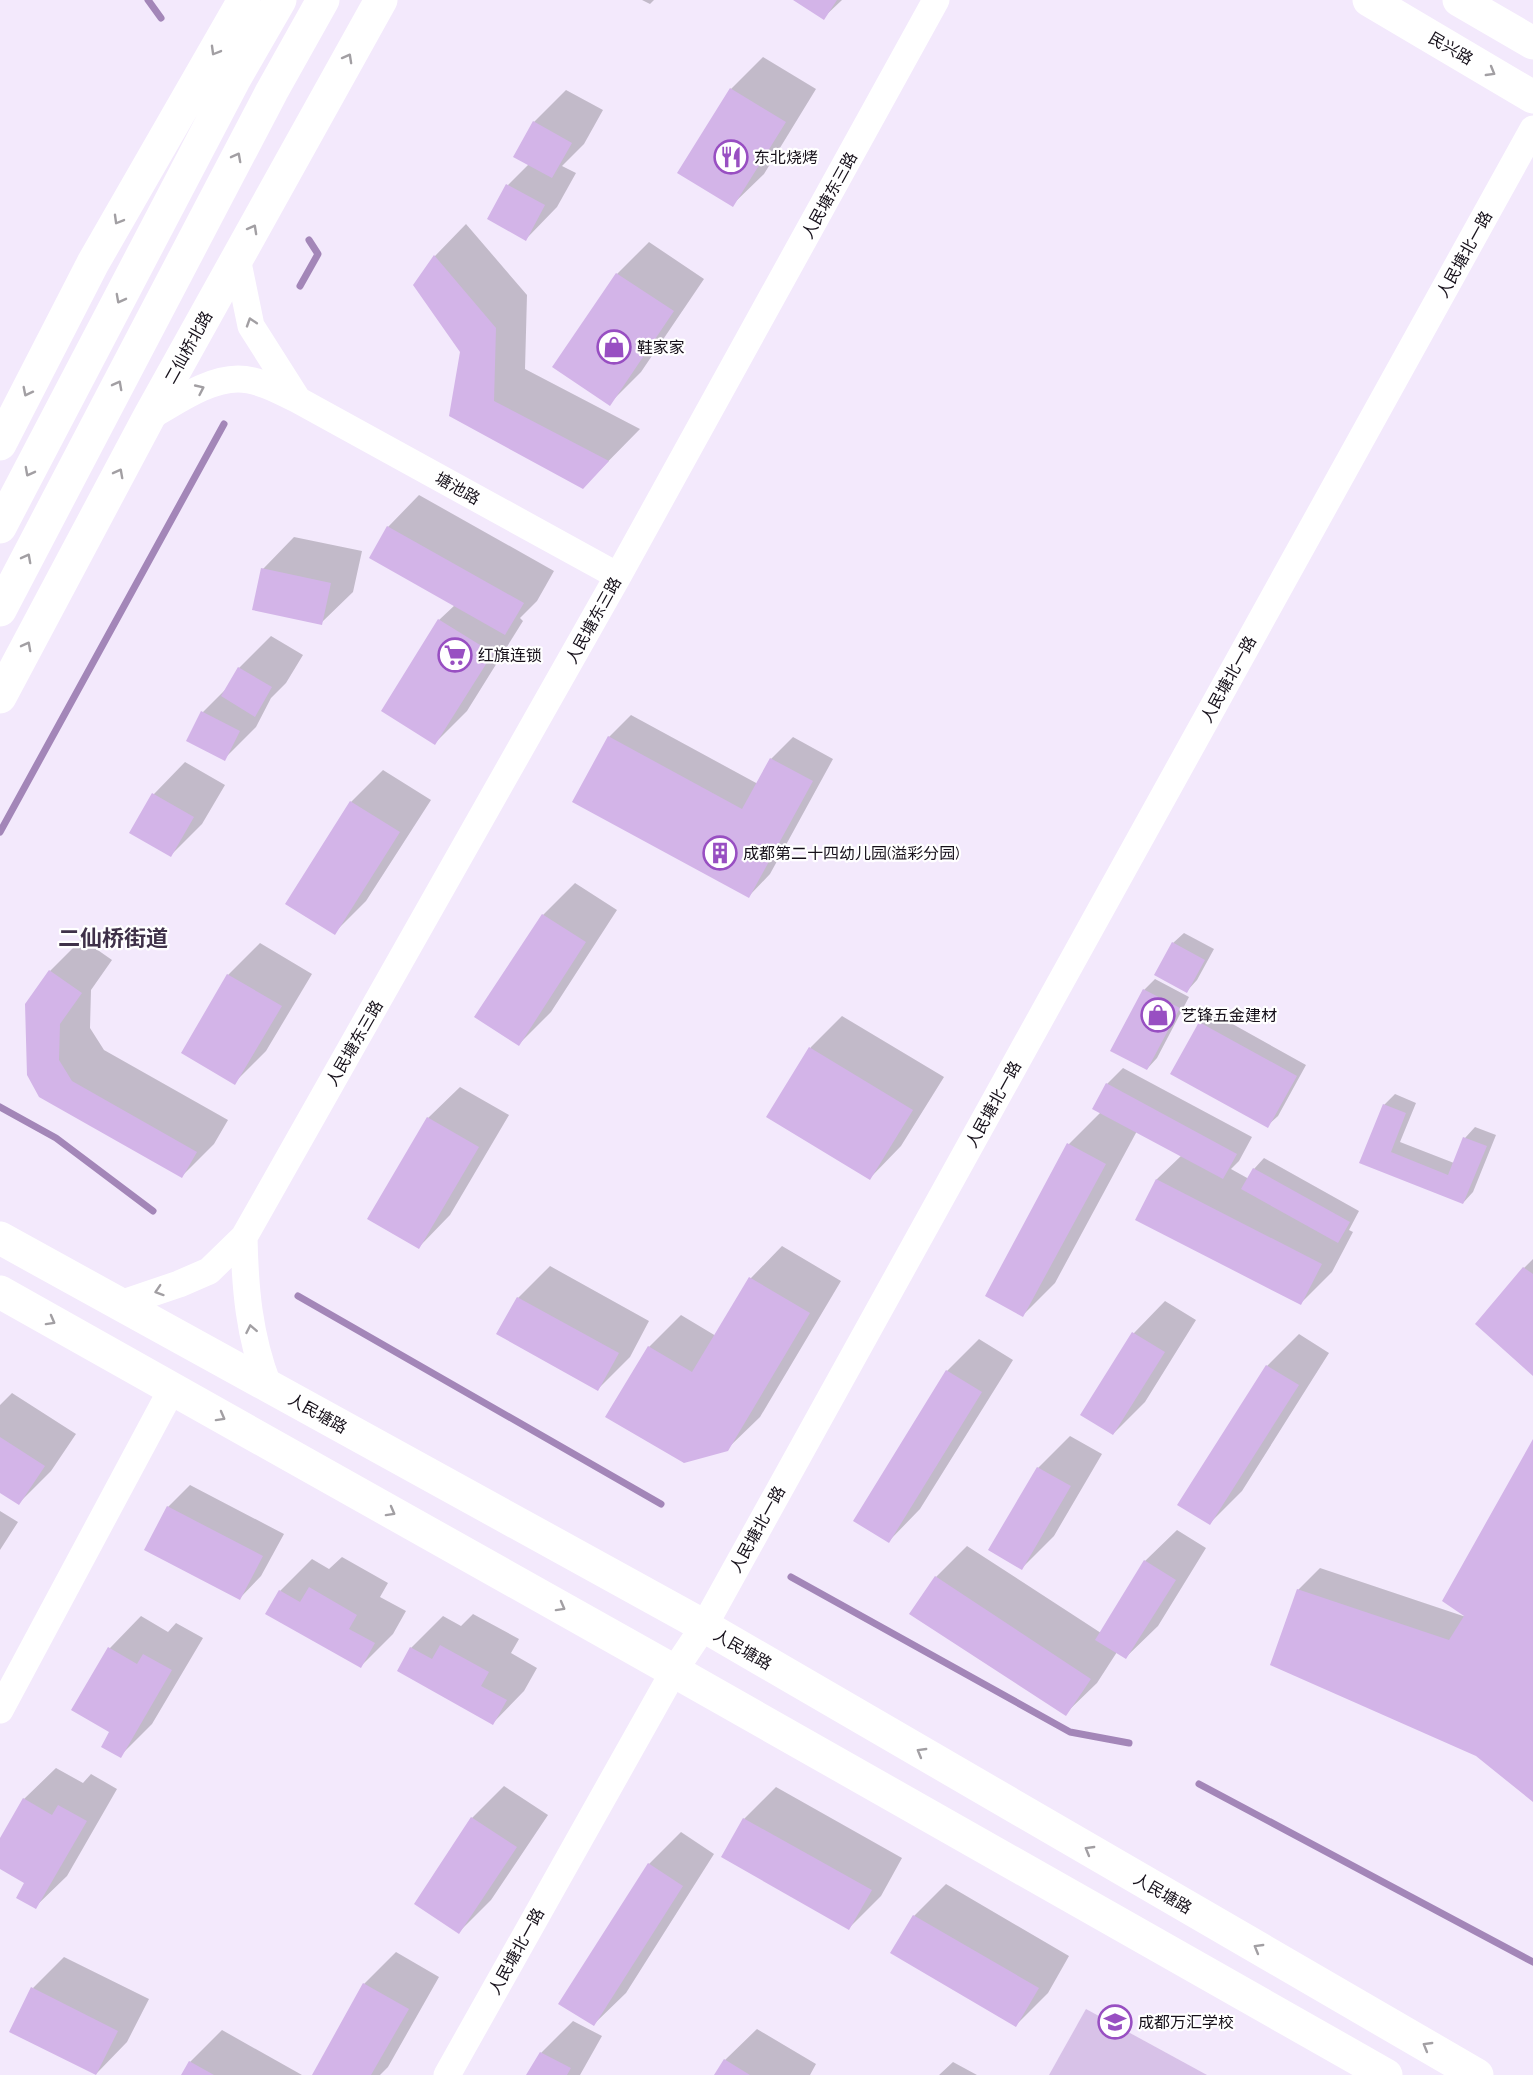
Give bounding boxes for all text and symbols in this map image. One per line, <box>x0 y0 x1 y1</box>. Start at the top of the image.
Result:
street label: 民兴路 <box>1425 28 1476 69</box>
one-way arrow <box>210 45 222 55</box>
one-way arrow <box>341 54 352 65</box>
one-way arrow <box>1485 65 1496 77</box>
restaurant icon: 东北烧烤 <box>713 139 749 175</box>
place label: 东北烧烤 <box>754 148 818 167</box>
street label: 人民塘东三路 <box>798 149 861 242</box>
one-way arrow <box>230 152 242 163</box>
street label: 人民塘北一路 <box>1433 208 1496 301</box>
one-way arrow <box>114 214 125 224</box>
one-way arrow <box>246 225 258 235</box>
one-way arrow <box>115 293 127 304</box>
street label: 二仙桥北路 <box>161 308 216 387</box>
one-way arrow <box>246 318 259 328</box>
shop icon: 鞋家家 <box>596 329 632 365</box>
place label: 鞋家家 <box>637 338 685 357</box>
one-way arrow <box>111 381 122 392</box>
one-way arrow <box>194 385 205 397</box>
one-way arrow <box>22 386 34 397</box>
one-way arrow <box>25 465 36 476</box>
street label: 塘池路 <box>432 468 483 508</box>
one-way arrow <box>112 469 123 480</box>
one-way arrow <box>20 554 31 564</box>
street label: 人民塘东三路 <box>562 574 625 667</box>
street label: 人民塘北一路 <box>1197 633 1260 726</box>
supermarket icon: 红旗连锁 <box>437 637 473 673</box>
one-way arrow <box>20 641 32 652</box>
place label: 红旗连锁 <box>478 646 542 665</box>
building icon: 成都第二十四幼儿园(溢彩分园) <box>702 835 738 871</box>
place label: 成都第二十四幼儿园(溢彩分园) <box>743 844 960 863</box>
district label: 二仙桥街道 <box>58 925 168 951</box>
street label: 人民塘东三路 <box>322 997 387 1090</box>
shop icon: 艺锋五金建材 <box>1140 997 1176 1033</box>
place label: 艺锋五金建材 <box>1181 1006 1277 1025</box>
street label: 人民塘北一路 <box>962 1058 1025 1151</box>
one-way arrow <box>154 1284 165 1296</box>
one-way arrow <box>45 1314 55 1325</box>
one-way arrow <box>245 1324 258 1334</box>
street label: 人民塘路 <box>285 1390 350 1437</box>
one-way arrow <box>215 1409 225 1421</box>
street label: 人民塘北一路 <box>726 1483 789 1576</box>
one-way arrow <box>385 1505 395 1516</box>
one-way arrow <box>555 1600 565 1611</box>
street label: 人民塘路 <box>710 1625 775 1674</box>
one-way arrow <box>917 1748 927 1759</box>
one-way arrow <box>1085 1845 1096 1857</box>
street label: 人民塘路 <box>1130 1869 1195 1918</box>
street label: 人民塘北一路 <box>485 1905 548 1998</box>
one-way arrow <box>1254 1943 1264 1955</box>
school or university icon: 成都万汇学校 <box>1097 2004 1133 2040</box>
place label: 成都万汇学校 <box>1138 2013 1234 2032</box>
one-way arrow <box>1423 2041 1433 2053</box>

